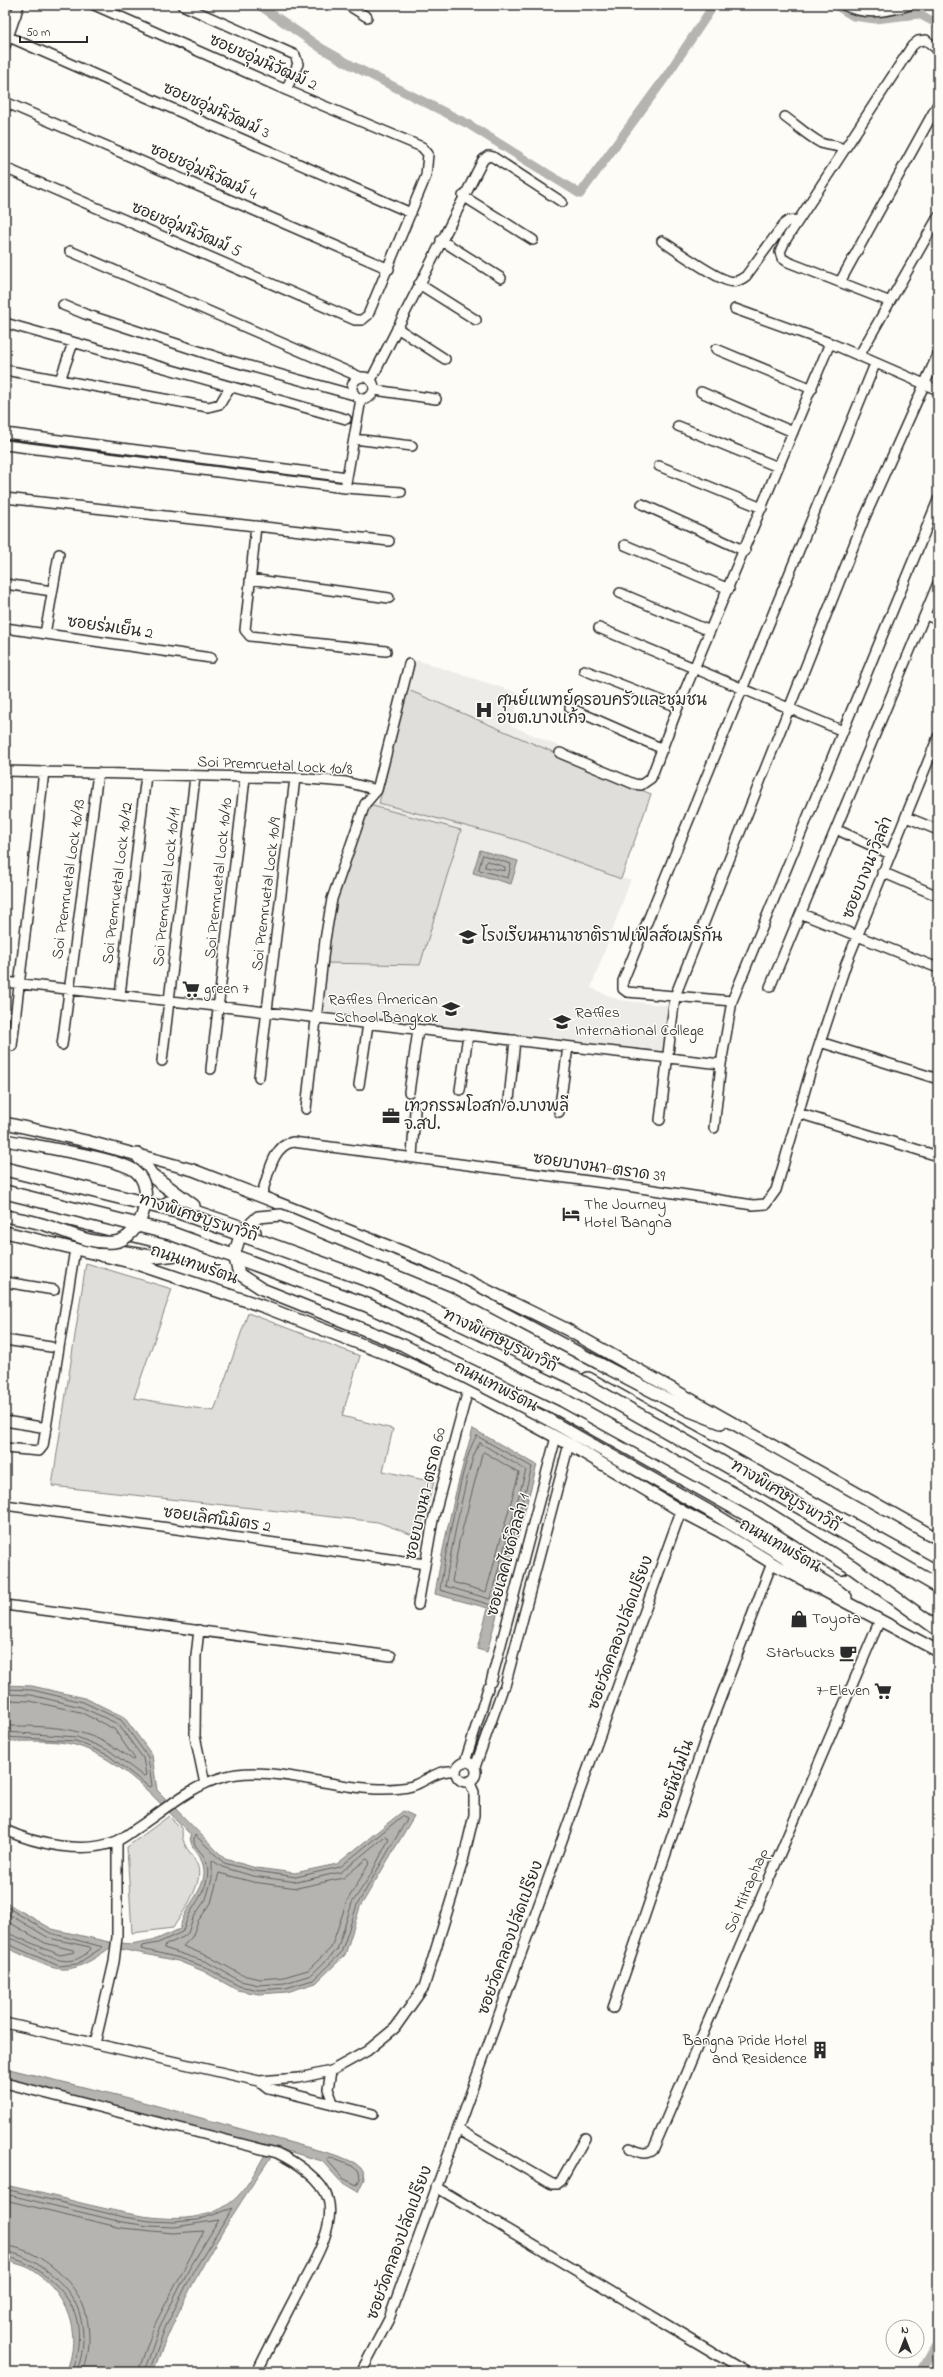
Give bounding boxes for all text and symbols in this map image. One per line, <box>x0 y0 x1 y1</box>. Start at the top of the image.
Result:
scale bar <box>20 18 87 44</box>
text: 50 m <box>26 24 50 42</box>
street label: ซอยชอุ่มนิวัฒม์ 2 <box>205 27 322 98</box>
street label: ซอยชอุ่มนิวัฒม์ 3 <box>159 76 274 145</box>
street label: ซอยชอุ่มนิวัฒม์ 4 <box>146 137 261 207</box>
street label: ซอยชอุ่มนิวัฒม์ 5 <box>127 195 245 264</box>
street label: ซอยร่มเย็น 2 <box>65 609 155 646</box>
place label: ศุนย์แพทย์ครอบครัวและชุมชน อบต.บางแก้ว <box>497 688 707 731</box>
hospital icon: ศุนย์แพทย์ครอบครัวและชุมชน อบต.บางแก้ว <box>474 700 494 720</box>
street label: Soi Premruetal Lock 10/8 <box>197 750 353 782</box>
street label: Soi Premruetal Lock 10/10 <box>199 796 239 960</box>
street label: Soi Premruetal Lock 10/13 <box>46 797 92 961</box>
street label: Soi Premruetal Lock 10/12 <box>96 801 140 965</box>
street label: Soi Premruetal Lock 10/11 <box>147 806 187 968</box>
street label: ซอยบางนาวิลล่า <box>836 813 899 923</box>
street label: Soi Premruetal Lock 10/9 <box>246 816 288 972</box>
place label: โรงเรียนนานาชาติราฟเฟิลส์อเมริกัน <box>481 924 723 949</box>
school or university icon: โรงเรียนนานาชาติราฟเฟิลส์อเมริกัน <box>458 927 478 947</box>
place label: green 7 <box>203 977 249 1001</box>
supermarket icon: green 7 <box>181 979 201 999</box>
place label: Raffles American School Bangkok <box>328 988 439 1030</box>
school or university icon: Raffles American School Bangkok <box>441 999 461 1019</box>
place label: Raffles International College <box>575 1001 705 1043</box>
school or university icon: Raffles International College <box>552 1012 572 1032</box>
place label: เทวกรรมโอสก/อ.บางพลี จ.สป. <box>404 1094 569 1137</box>
office icon: เทวกรรมโอสก/อ.บางพลี จ.สป. <box>381 1106 401 1126</box>
street label: ซอยบางนา-ตราด 39 <box>531 1147 667 1189</box>
street label: ทางพิเศษบูรพาวิถี <box>135 1187 261 1249</box>
place label: The Journey Hotel Bangna <box>584 1193 672 1235</box>
hotel icon: The Journey Hotel Bangna <box>561 1204 581 1224</box>
street label: ถนนเทพรัตน <box>147 1239 241 1291</box>
street label: ทางพิเศษบูรพาวิถี <box>439 1303 561 1379</box>
street label: ถนนเทพรัตน <box>450 1356 542 1419</box>
street label: ซอยบางนา-ตราด 60 <box>399 1425 453 1563</box>
street label: ทางพิเศษบูรพาวิถี <box>726 1454 844 1538</box>
street label: ซอยเลคไซด์วิลล่า 1 <box>480 1491 537 1619</box>
street label: ซอยเลิศนิมิตร 2 <box>161 1501 273 1539</box>
street label: ถนนเทพรัตน <box>734 1513 826 1579</box>
street label: ซอยวัดคลองปลัดเปรียง <box>582 1553 660 1713</box>
place label: Toyota <box>812 1607 861 1631</box>
shop icon: Toyota <box>789 1609 809 1629</box>
place label: Starbucks <box>766 1641 835 1665</box>
cafe icon: Starbucks <box>838 1643 858 1663</box>
place label: 7-Eleven <box>816 1679 870 1703</box>
supermarket icon: 7-Eleven <box>873 1681 893 1701</box>
street label: ซอยนีชโมโน <box>650 1736 701 1823</box>
street label: Soi Mitraphap <box>718 1845 776 1937</box>
street label: ซอยวัดคลองปลัดเปรียง <box>472 1858 550 2018</box>
place label: Bangna Pride Hotel and Residence <box>682 2029 808 2071</box>
building icon: Bangna Pride Hotel and Residence <box>810 2040 830 2060</box>
street label: ซอยวัดคลองปลัดเปรียง <box>361 2163 439 2323</box>
north arrow <box>885 2319 925 2359</box>
text: N <box>901 2322 909 2338</box>

